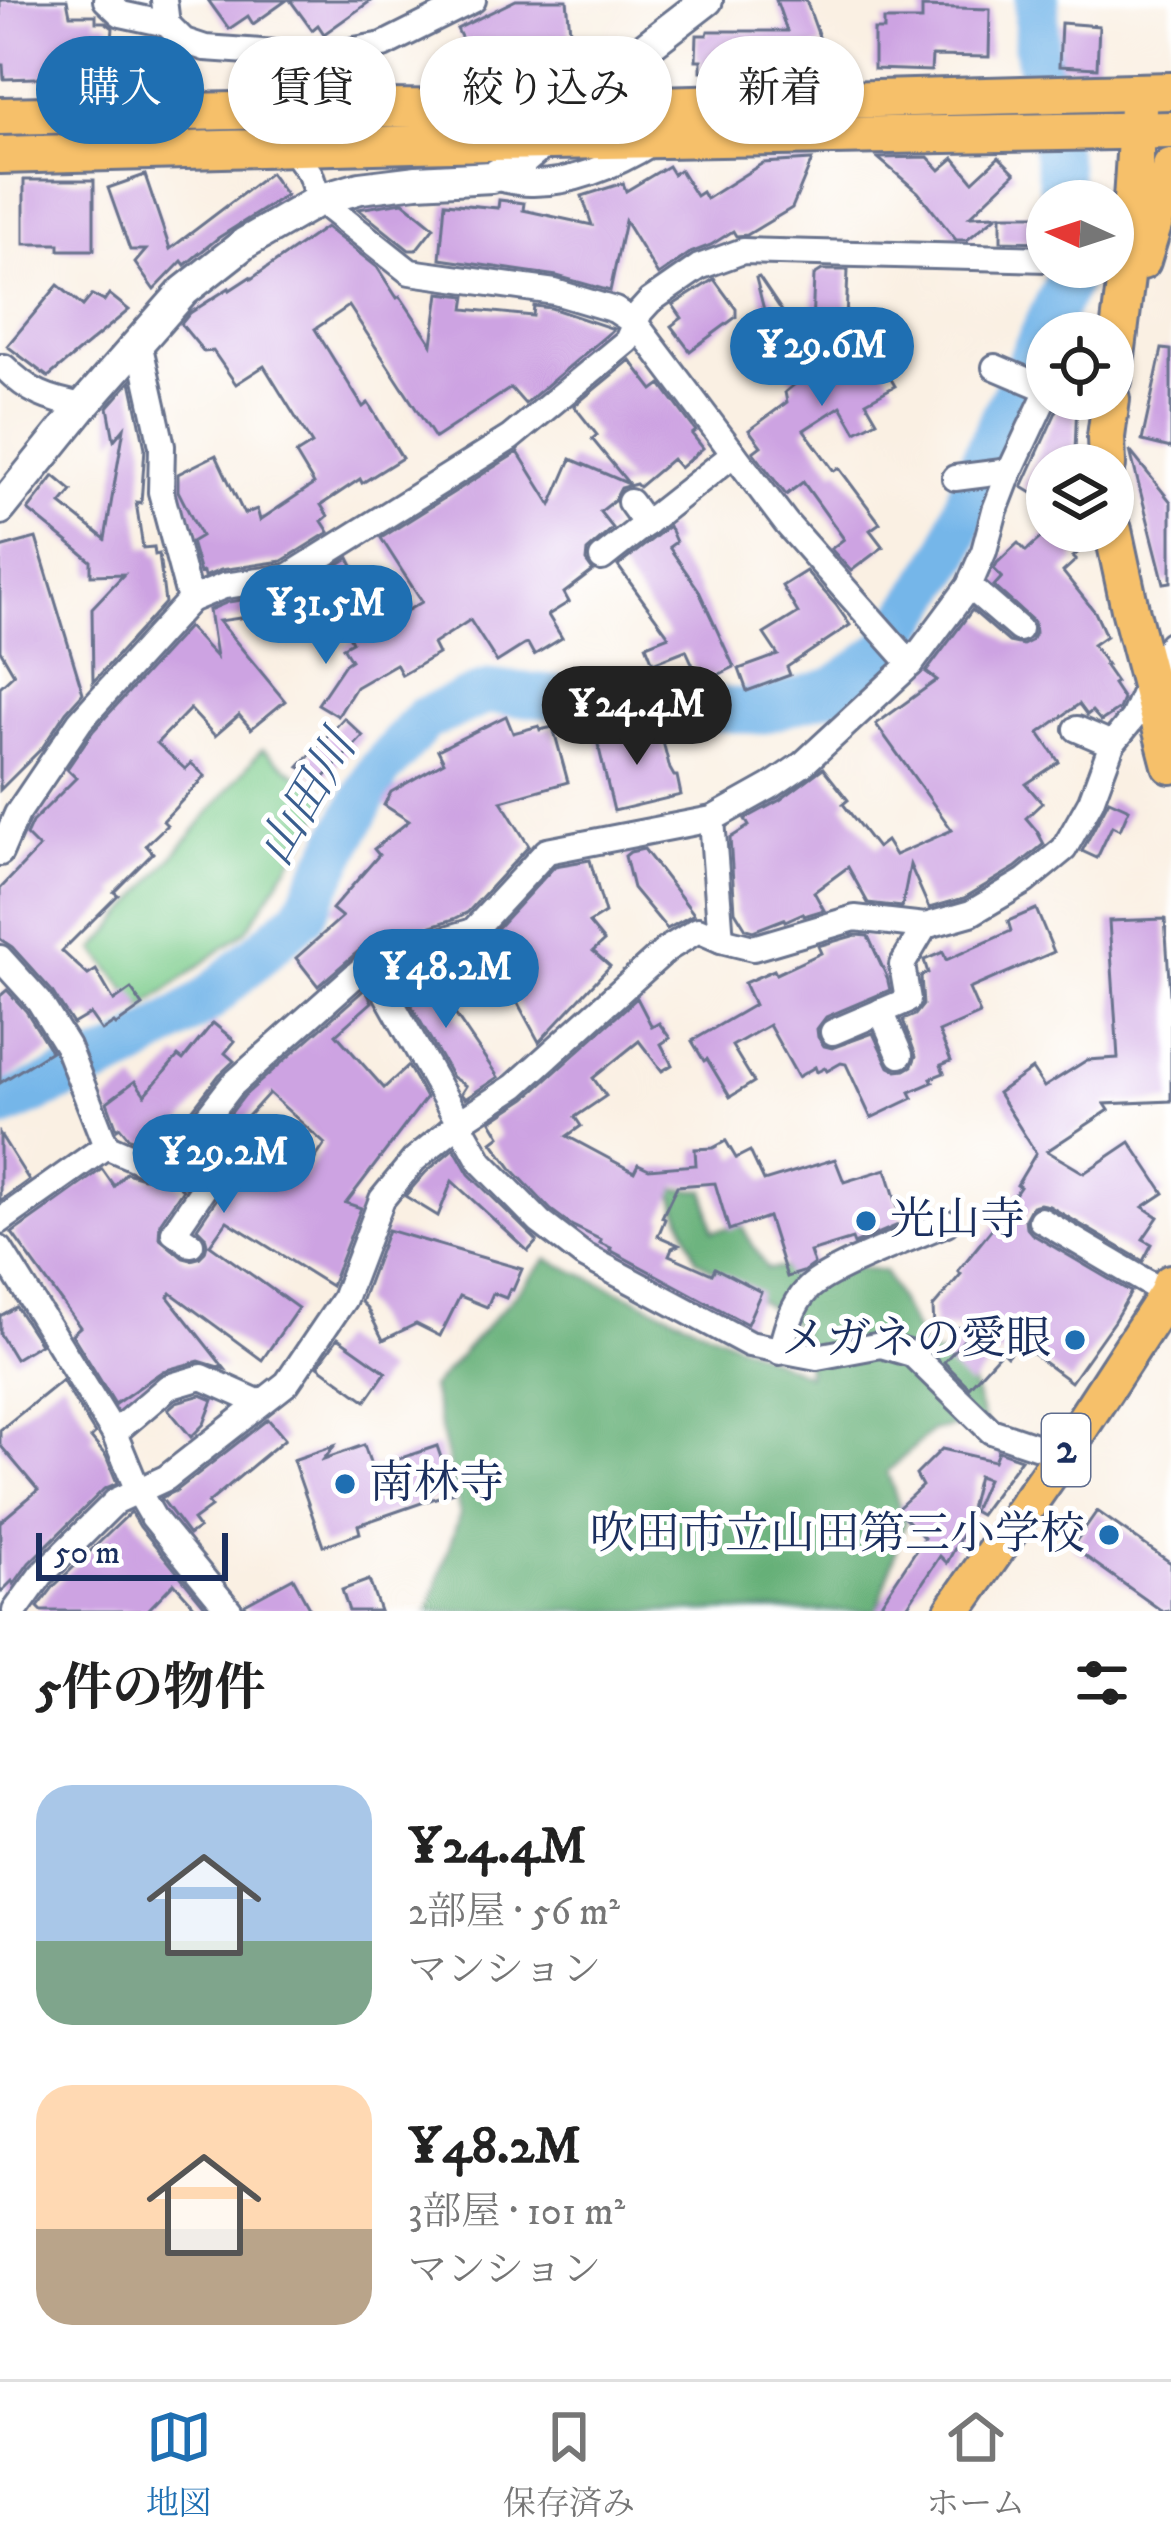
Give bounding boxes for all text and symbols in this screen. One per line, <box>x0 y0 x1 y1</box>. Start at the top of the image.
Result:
chip: 購入 <box>36 36 204 144</box>
chip: 賃貸 <box>228 36 396 144</box>
chip: 絞り込み <box>420 36 672 144</box>
chip: 新着 <box>696 36 864 144</box>
north arrow <box>1026 180 1134 288</box>
map controls <box>1026 180 1134 552</box>
pin: ¥29.6M <box>724 307 920 409</box>
button: locate <box>1026 312 1134 420</box>
text: ¥29.6M <box>757 321 887 370</box>
button: layers <box>1026 444 1134 552</box>
pin: ¥31.5M <box>228 565 424 667</box>
text: ¥31.5M <box>267 579 385 628</box>
pin: ¥24.4M <box>539 666 735 768</box>
text: ¥24.4M <box>569 680 705 729</box>
water label: 山田川 <box>246 717 372 876</box>
pin: ¥48.2M <box>348 929 544 1031</box>
text: ¥48.2M <box>380 943 512 992</box>
pin: ¥29.2M <box>126 1114 322 1216</box>
text: ¥29.2M <box>160 1128 288 1177</box>
place label: 光山寺 <box>890 1193 1025 1249</box>
marker: 光山寺 <box>853 1208 879 1234</box>
place label: メガネの愛眼 <box>781 1312 1051 1368</box>
marker: メガネの愛眼 <box>1062 1327 1088 1353</box>
road number: 2 <box>1042 1414 1090 1486</box>
place label: 南林寺 <box>369 1456 504 1512</box>
marker: 南林寺 <box>332 1471 358 1497</box>
place label: 吹田市立山田第三小学校 <box>590 1507 1085 1563</box>
marker: 吹田市立山田第三小学校 <box>1096 1522 1122 1548</box>
scale bar <box>36 1527 228 1580</box>
text: 50 m <box>54 1533 120 1574</box>
icon: filters <box>1069 1650 1135 1716</box>
text: 5件の物件 <box>36 1657 265 1721</box>
text: ¥24.4M <box>408 1815 586 1879</box>
icon: home <box>132 1833 276 1977</box>
text: 2部屋 · 56 m² <box>408 1888 620 1937</box>
text: マンション <box>408 1946 601 1995</box>
text: ¥48.2M <box>408 2115 581 2179</box>
icon: home <box>132 2133 276 2277</box>
text: 3部屋 · 101 m² <box>408 2188 625 2237</box>
text: マンション <box>408 2246 601 2295</box>
tab: 地図 <box>146 2404 212 2525</box>
tab: 保存済み <box>503 2404 635 2525</box>
tab: ホーム <box>926 2404 1025 2525</box>

